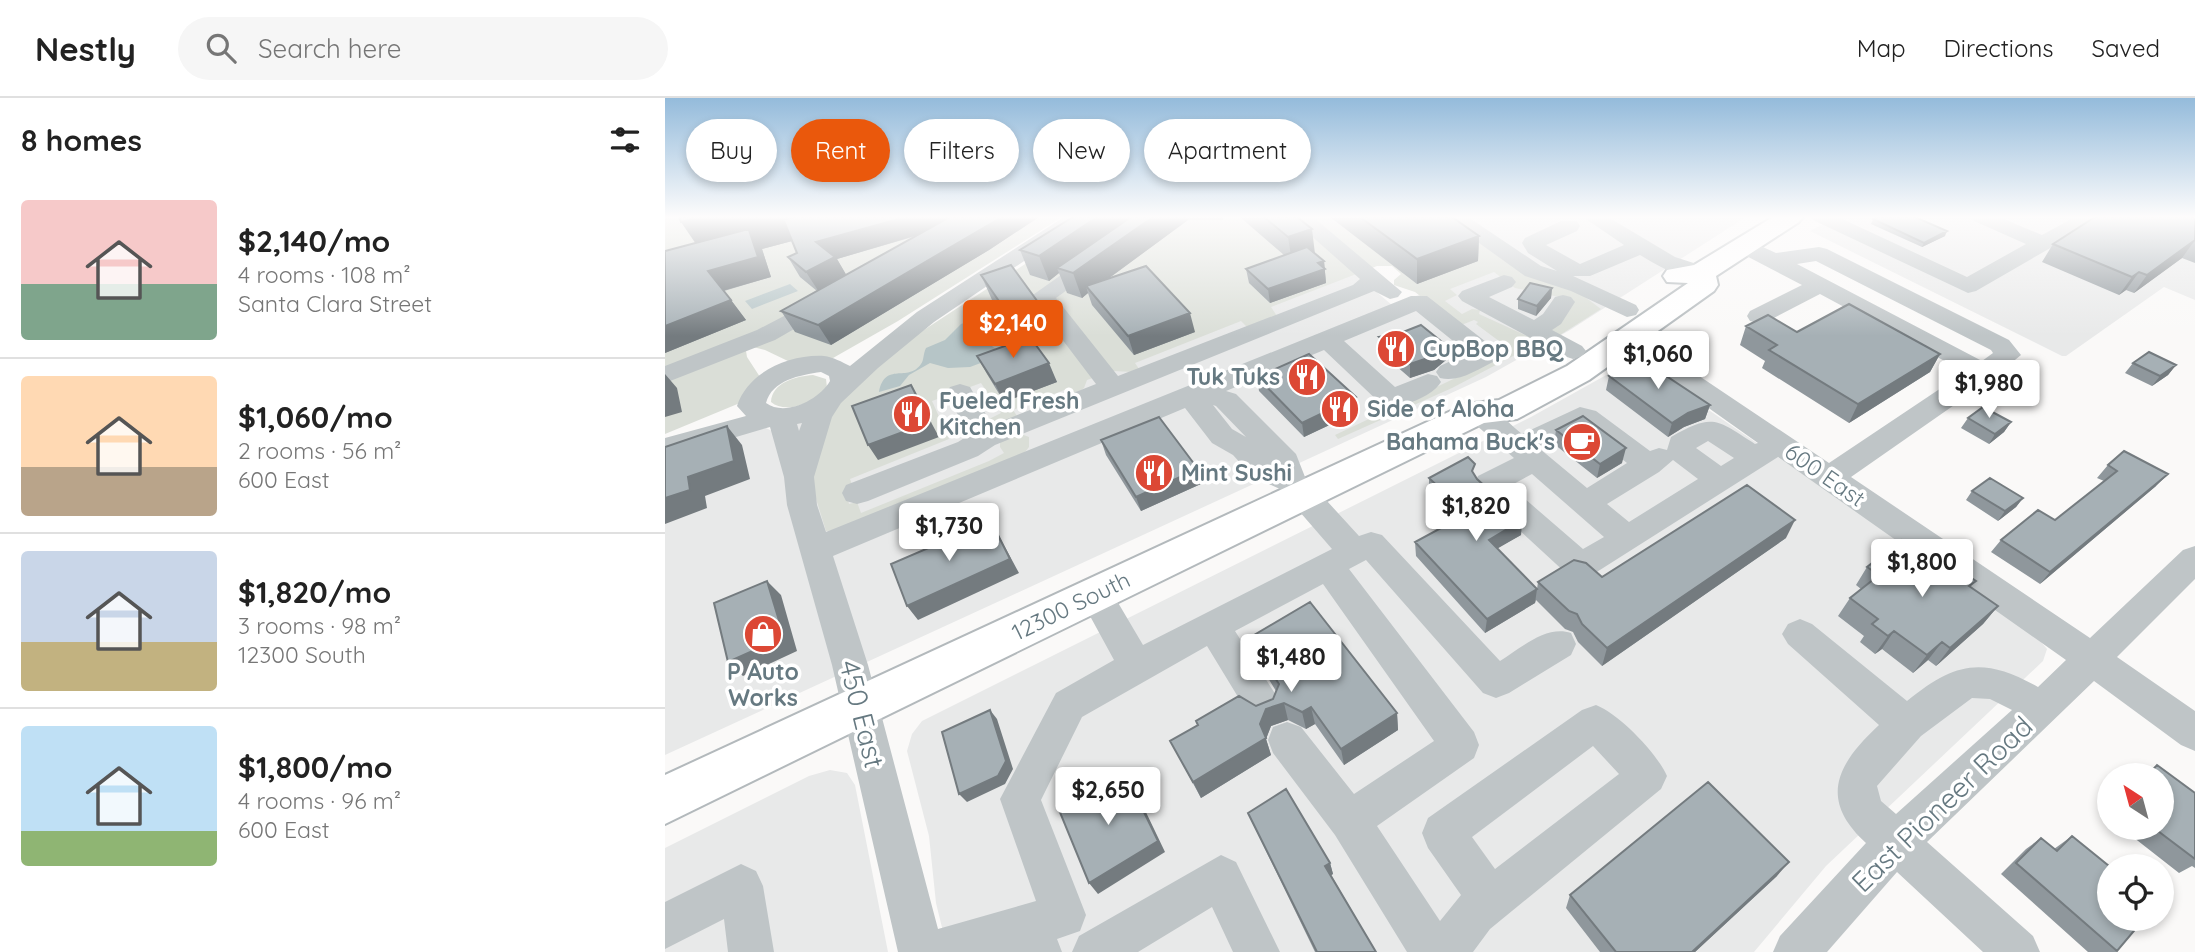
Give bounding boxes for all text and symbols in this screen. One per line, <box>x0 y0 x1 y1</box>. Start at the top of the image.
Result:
search box <box>178 17 668 80</box>
text: Nestly <box>35 28 136 69</box>
icon: search <box>202 29 240 67</box>
text: Search here <box>258 32 401 65</box>
text: Map <box>1857 33 1906 63</box>
text: Directions <box>1944 33 2054 63</box>
text: Saved <box>2092 33 2160 63</box>
chip: Buy <box>686 119 777 182</box>
chip: Rent <box>791 119 890 182</box>
chip: Filters <box>904 119 1019 182</box>
chip: New <box>1033 119 1130 182</box>
chip: Apartment <box>1144 119 1311 182</box>
text: 8 homes <box>21 121 142 159</box>
icon: filters <box>606 121 644 159</box>
text: $2,140/mo <box>238 222 390 260</box>
icon: home <box>77 228 161 312</box>
text: 4 rooms · 108 m² <box>238 260 411 289</box>
text: Santa Clara Street <box>238 289 432 318</box>
pin: $2,140 <box>956 300 1070 360</box>
text: $2,140 <box>979 308 1047 337</box>
restaurant icon: CupBop BBQ <box>1375 328 1417 370</box>
pin: $1,060 <box>1601 331 1715 391</box>
place label: CupBop BBQ <box>1423 334 1564 363</box>
text: $1,060 <box>1623 339 1693 368</box>
restaurant icon: Tuk Tuks <box>1286 356 1328 398</box>
pin: $1,980 <box>1932 360 2046 420</box>
place label: Tuk Tuks <box>1186 362 1280 391</box>
text: $1,980 <box>1955 368 2023 397</box>
place label: Fueled Fresh Kitchen <box>939 386 1079 441</box>
restaurant icon: Side of Aloha <box>1319 388 1361 430</box>
restaurant icon: Fueled Fresh Kitchen <box>891 393 933 435</box>
place label: Side of Aloha <box>1367 394 1514 423</box>
text: $1,060/mo <box>238 398 393 436</box>
icon: home <box>77 404 161 488</box>
cafe icon: Bahama Buck's <box>1561 421 1603 463</box>
place label: Bahama Buck's <box>1386 427 1555 456</box>
text: 2 rooms · 56 m² <box>238 436 401 465</box>
street label: 600 East <box>1779 436 1871 513</box>
restaurant icon: Mint Sushi <box>1133 452 1175 494</box>
place label: Mint Sushi <box>1181 458 1292 487</box>
text: 600 East <box>238 465 330 494</box>
pin: $1,820 <box>1419 484 1533 543</box>
text: $1,820 <box>1442 491 1510 520</box>
pin: $1,730 <box>892 504 1006 563</box>
text: $1,730 <box>915 511 983 540</box>
pin: $1,800 <box>1865 540 1979 599</box>
text: $1,800 <box>1887 547 1957 576</box>
street label: 12300 South <box>1007 565 1135 647</box>
text: $1,820/mo <box>238 573 391 611</box>
icon: home <box>77 579 161 663</box>
text: 3 rooms · 98 m² <box>238 611 401 640</box>
shop icon: P Auto Works <box>742 613 784 655</box>
pin: $1,480 <box>1234 634 1348 694</box>
text: 12300 South <box>238 640 366 669</box>
text: $1,480 <box>1256 642 1326 671</box>
street label: 450 East <box>832 656 893 771</box>
place label: P Auto Works <box>727 657 799 712</box>
street label: East Pioneer Road <box>1844 708 2040 899</box>
text: $1,800/mo <box>238 748 393 786</box>
icon: home <box>77 754 161 838</box>
north arrow <box>2097 763 2173 840</box>
map controls <box>2097 763 2174 931</box>
pin: $2,650 <box>1051 768 1165 827</box>
text: $2,650 <box>1071 775 1145 804</box>
text: 4 rooms · 96 m² <box>238 786 401 815</box>
text: 600 East <box>238 815 330 844</box>
button: locate <box>2097 854 2174 931</box>

